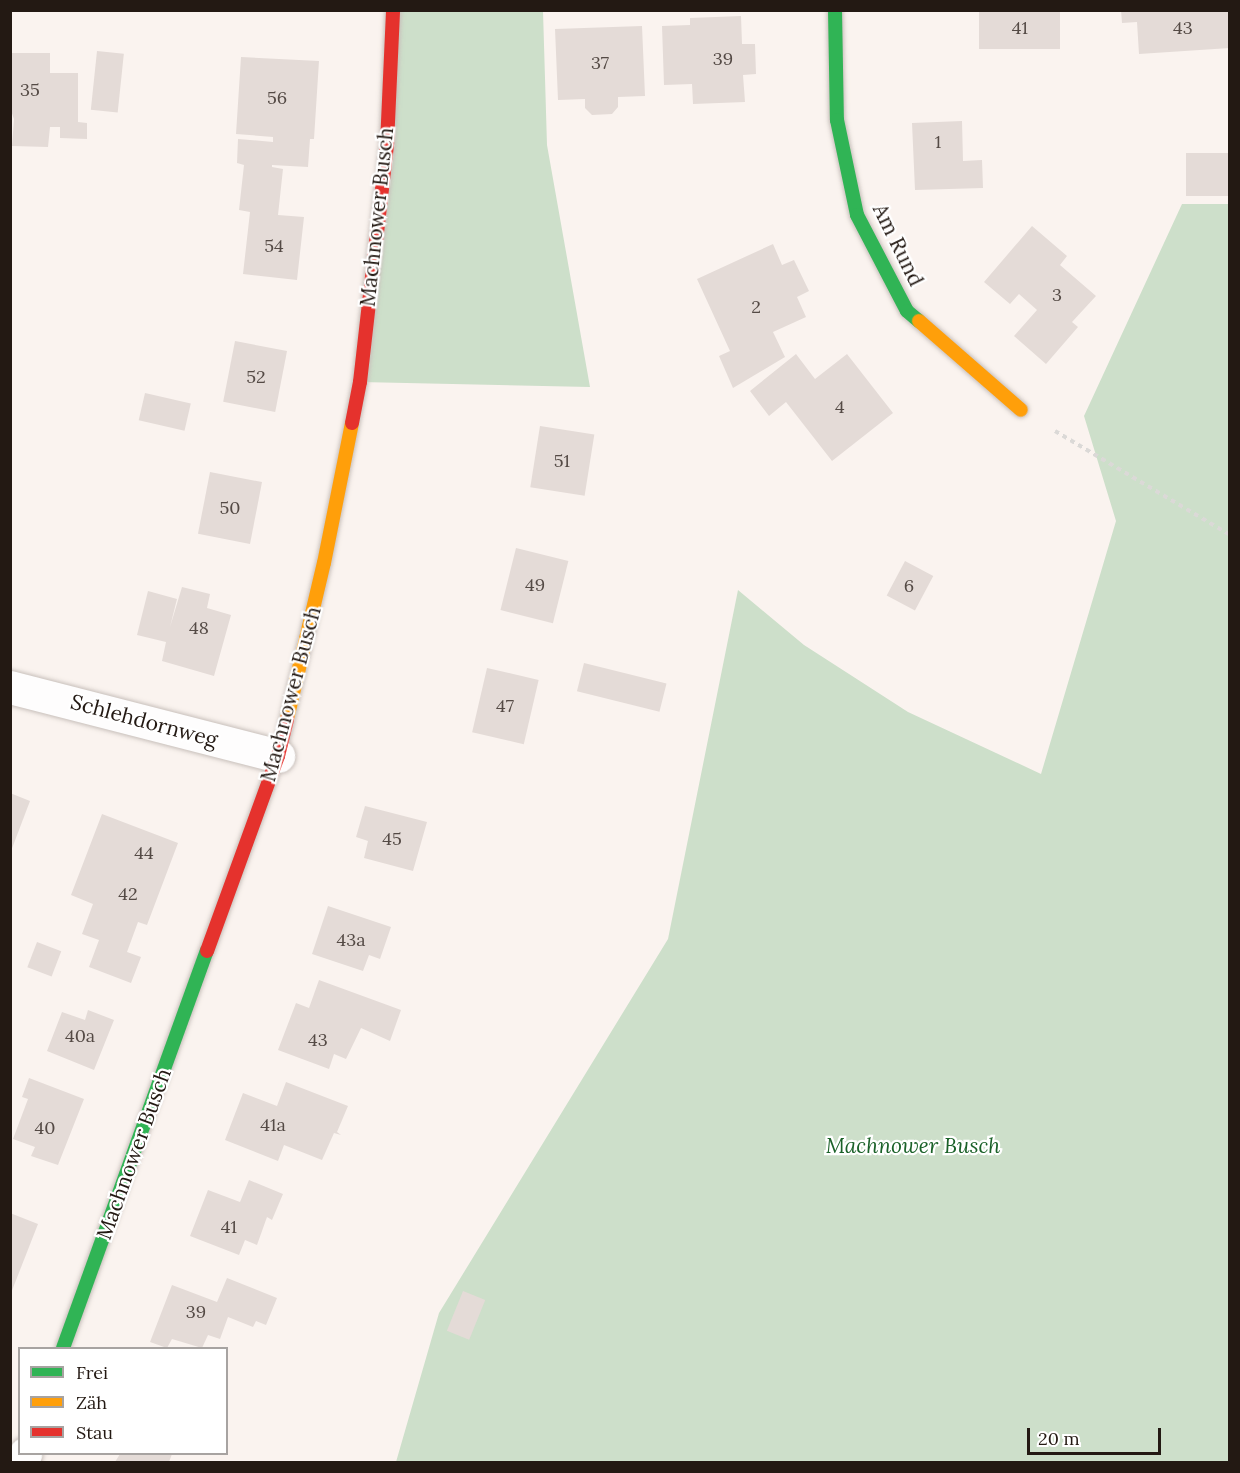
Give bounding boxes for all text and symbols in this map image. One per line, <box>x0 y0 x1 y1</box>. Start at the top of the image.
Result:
house number: 41 <box>1012 17 1028 39</box>
house number: 43 <box>1173 17 1193 39</box>
house number: 39 <box>713 48 733 70</box>
house number: 37 <box>591 52 609 74</box>
house number: 35 <box>20 79 40 101</box>
house number: 56 <box>267 87 287 109</box>
street label: Machnower Busch <box>355 126 399 308</box>
house number: 1 <box>935 131 941 153</box>
street label: Am Rund <box>867 200 929 290</box>
house number: 54 <box>264 235 284 257</box>
house number: 3 <box>1052 284 1062 306</box>
house number: 2 <box>751 296 761 318</box>
house number: 52 <box>246 366 266 388</box>
house number: 4 <box>835 396 845 418</box>
house number: 51 <box>554 450 570 472</box>
house number: 50 <box>220 497 240 519</box>
house number: 49 <box>525 574 545 596</box>
house number: 6 <box>904 575 914 597</box>
street label: Machnower Busch <box>256 604 326 784</box>
house number: 48 <box>189 617 209 639</box>
street label: Schlehdornweg <box>68 689 220 753</box>
house number: 47 <box>496 695 514 717</box>
house number: 45 <box>382 828 402 850</box>
house number: 44 <box>134 842 154 864</box>
house number: 42 <box>118 883 138 905</box>
house number: 43a <box>336 929 366 951</box>
house number: 40a <box>65 1025 95 1047</box>
house number: 43 <box>308 1029 328 1051</box>
street label: Machnower Busch <box>91 1065 177 1243</box>
house number: 41a <box>260 1114 286 1136</box>
house number: 40 <box>35 1117 55 1139</box>
park label: Machnower Busch <box>826 1133 1000 1159</box>
house number: 41 <box>221 1216 237 1238</box>
house number: 39 <box>186 1301 206 1323</box>
legend <box>18 1347 228 1455</box>
text: Frei <box>76 1361 108 1384</box>
text: Zäh <box>76 1391 107 1414</box>
scale bar <box>1030 1416 1164 1454</box>
text: Stau <box>76 1421 113 1444</box>
text: 20 m <box>1038 1427 1080 1450</box>

